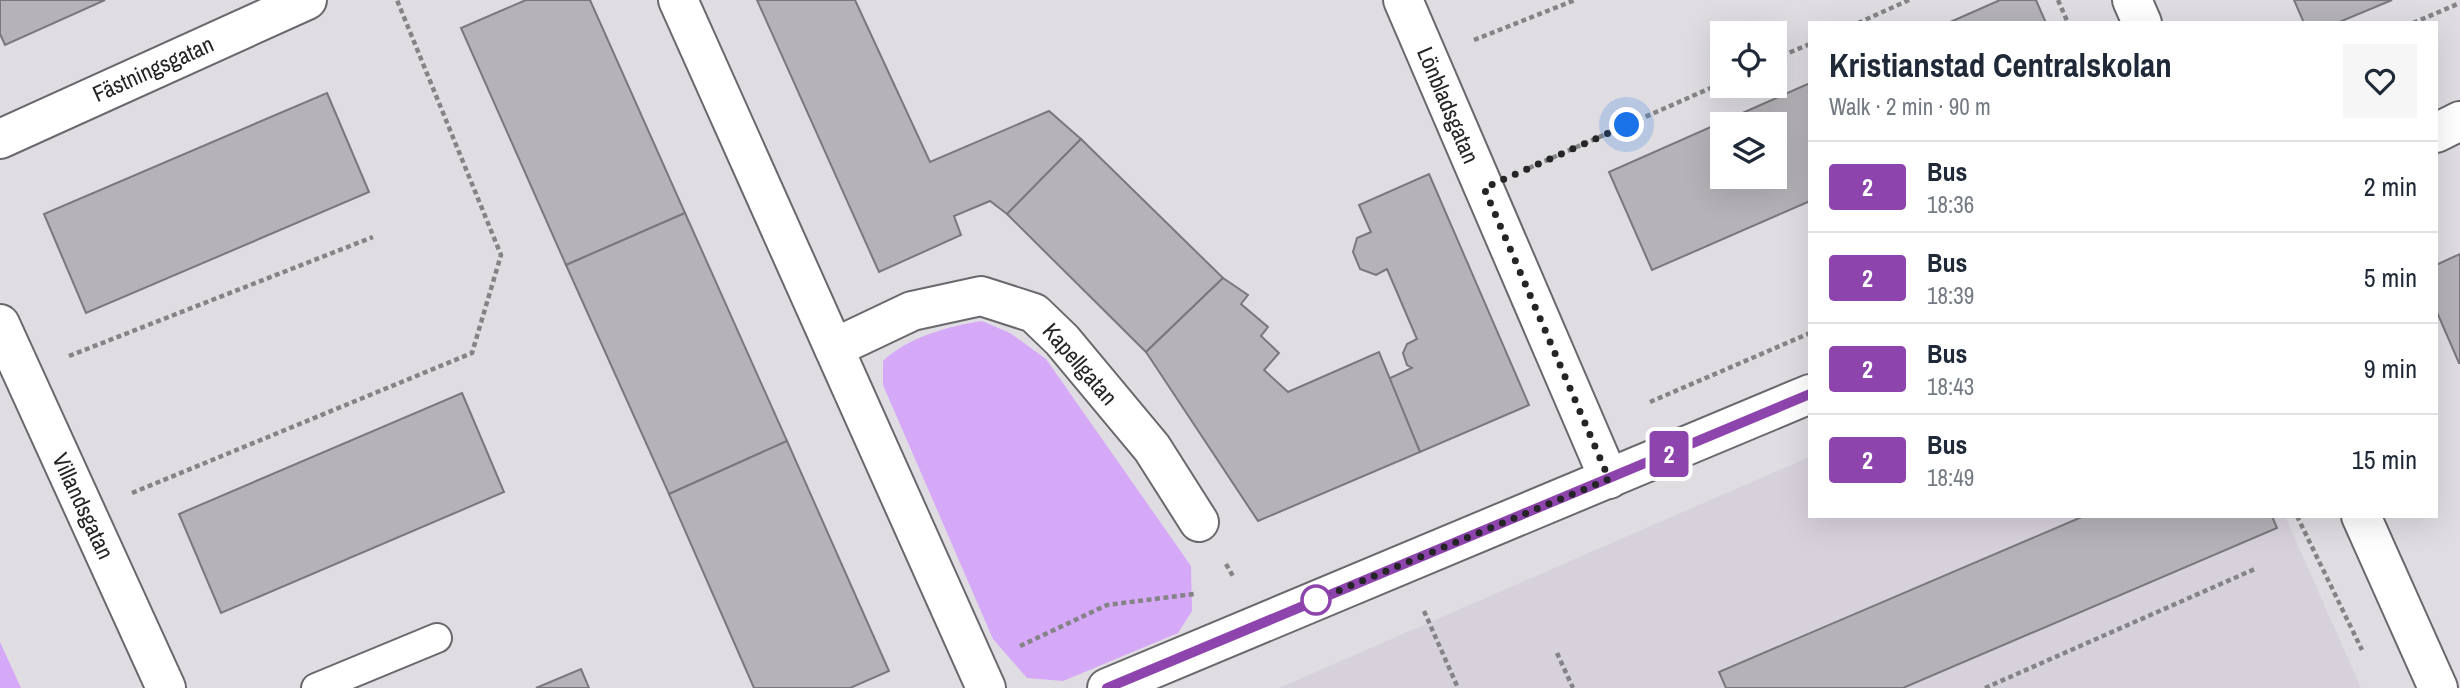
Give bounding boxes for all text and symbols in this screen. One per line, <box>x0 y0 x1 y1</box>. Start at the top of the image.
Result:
map controls <box>1710 21 1787 189</box>
button: locate <box>1710 21 1787 98</box>
street label: Fästningsgatan <box>88 28 218 109</box>
street label: Lönbladsgatan <box>1410 42 1487 168</box>
text: Kristianstad Centralskolan <box>1829 43 2172 87</box>
button: heart <box>2343 44 2417 118</box>
text: Walk · 2 min · 90 m <box>1829 91 1991 122</box>
your location <box>1609 107 1644 142</box>
button: layers <box>1710 112 1787 189</box>
text: Bus <box>1927 154 1967 189</box>
text: 2 min <box>2364 169 2417 204</box>
text: 2 <box>1862 171 1873 203</box>
text: 18:36 <box>1927 189 1974 220</box>
text: Bus <box>1927 245 1967 280</box>
text: 5 min <box>2364 260 2417 295</box>
text: 2 <box>1862 262 1873 294</box>
text: 18:39 <box>1927 280 1974 311</box>
street label: Kapellgatan <box>1036 316 1125 411</box>
text: Bus <box>1927 336 1967 371</box>
text: 9 min <box>2364 351 2417 386</box>
text: 2 <box>1862 353 1873 385</box>
text: 18:43 <box>1927 371 1974 402</box>
text: Bus <box>1927 427 1967 462</box>
line badge: 2 <box>1646 431 1692 477</box>
text: 2 <box>1664 438 1674 470</box>
text: 15 min <box>2352 442 2417 477</box>
text: 2 <box>1862 444 1873 476</box>
street label: Villandsgatan <box>45 448 122 564</box>
text: 18:49 <box>1927 462 1974 493</box>
unlabelled marker <box>1301 585 1331 615</box>

